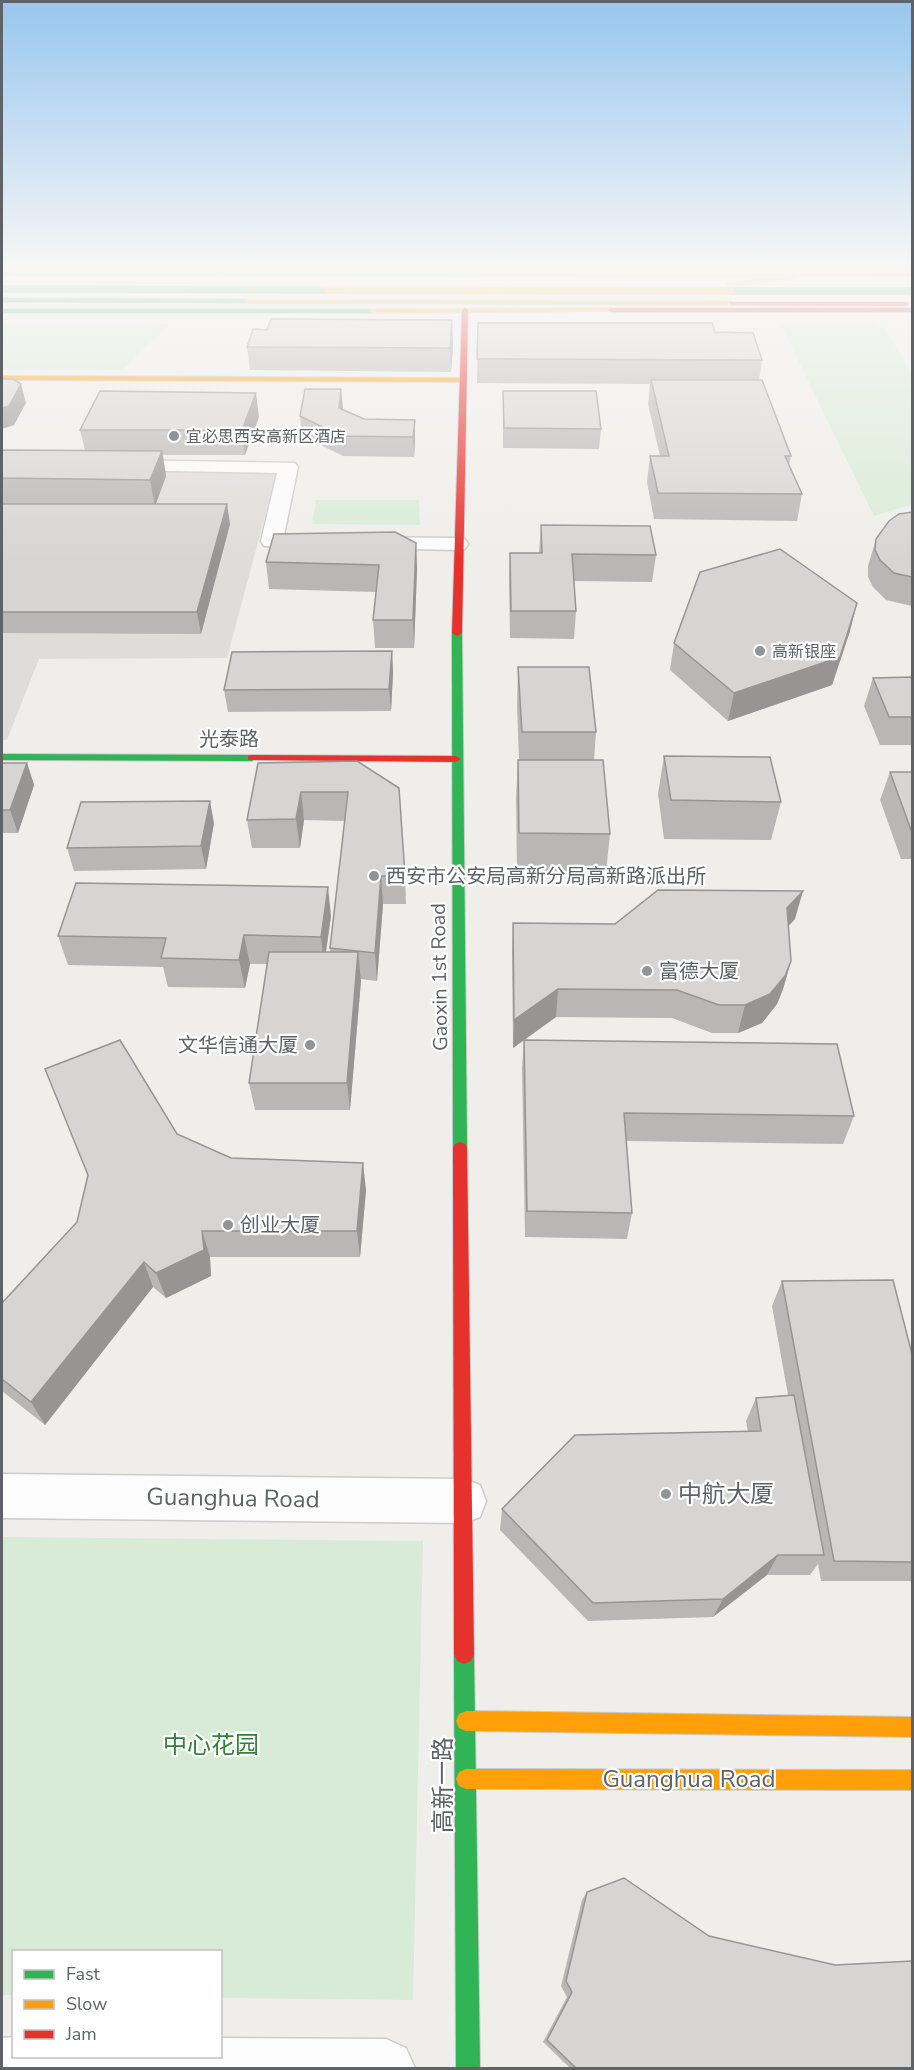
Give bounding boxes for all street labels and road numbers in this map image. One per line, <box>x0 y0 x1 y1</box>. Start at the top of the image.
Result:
street label: 光泰路 <box>199 726 259 753</box>
street label: Gaoxin 1st Road <box>425 903 454 1051</box>
street label: Guanghua Road <box>146 1480 320 1516</box>
street label: 高新一路 <box>427 1737 459 1833</box>
street label: Guanghua Road <box>602 1763 776 1795</box>

